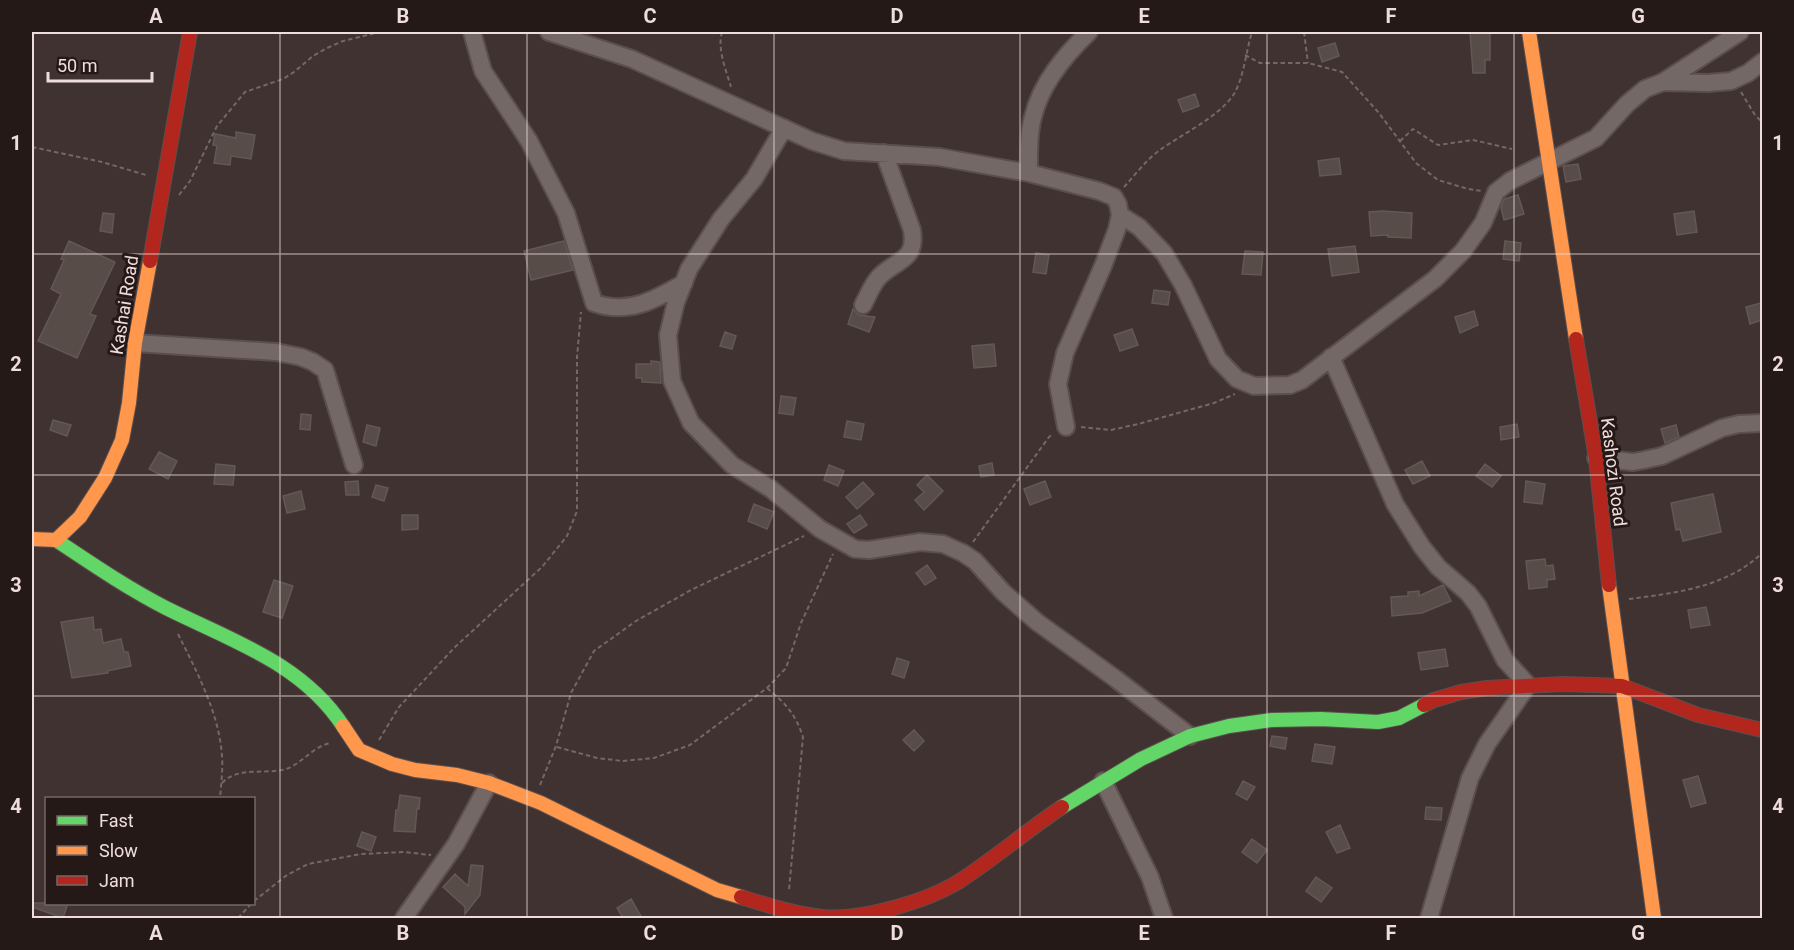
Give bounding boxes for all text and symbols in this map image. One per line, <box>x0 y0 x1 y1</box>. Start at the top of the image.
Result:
text: A <box>149 4 163 28</box>
text: B <box>397 4 409 28</box>
text: C <box>643 4 657 28</box>
text: D <box>891 4 904 28</box>
text: E <box>1138 4 1150 28</box>
text: F <box>1386 4 1397 28</box>
text: G <box>1631 4 1645 28</box>
scale bar <box>48 45 152 83</box>
text: 50 m <box>57 55 97 76</box>
text: 1 <box>10 131 22 155</box>
text: 1 <box>1772 131 1784 155</box>
street label: Kashai Road <box>106 254 142 356</box>
text: 2 <box>10 352 22 376</box>
text: 2 <box>1772 352 1784 376</box>
street label: Kashozi Road <box>1597 416 1631 528</box>
text: 3 <box>10 573 22 597</box>
text: 3 <box>1772 573 1784 597</box>
text: 4 <box>10 794 22 818</box>
text: 4 <box>1772 794 1784 818</box>
legend <box>45 797 255 905</box>
text: Fast <box>99 810 134 831</box>
text: Slow <box>99 840 138 861</box>
text: Jam <box>99 870 135 891</box>
text: A <box>149 921 163 945</box>
text: B <box>397 921 409 945</box>
text: C <box>643 921 657 945</box>
text: D <box>891 921 904 945</box>
text: E <box>1138 921 1150 945</box>
text: F <box>1386 921 1397 945</box>
text: G <box>1631 921 1645 945</box>

